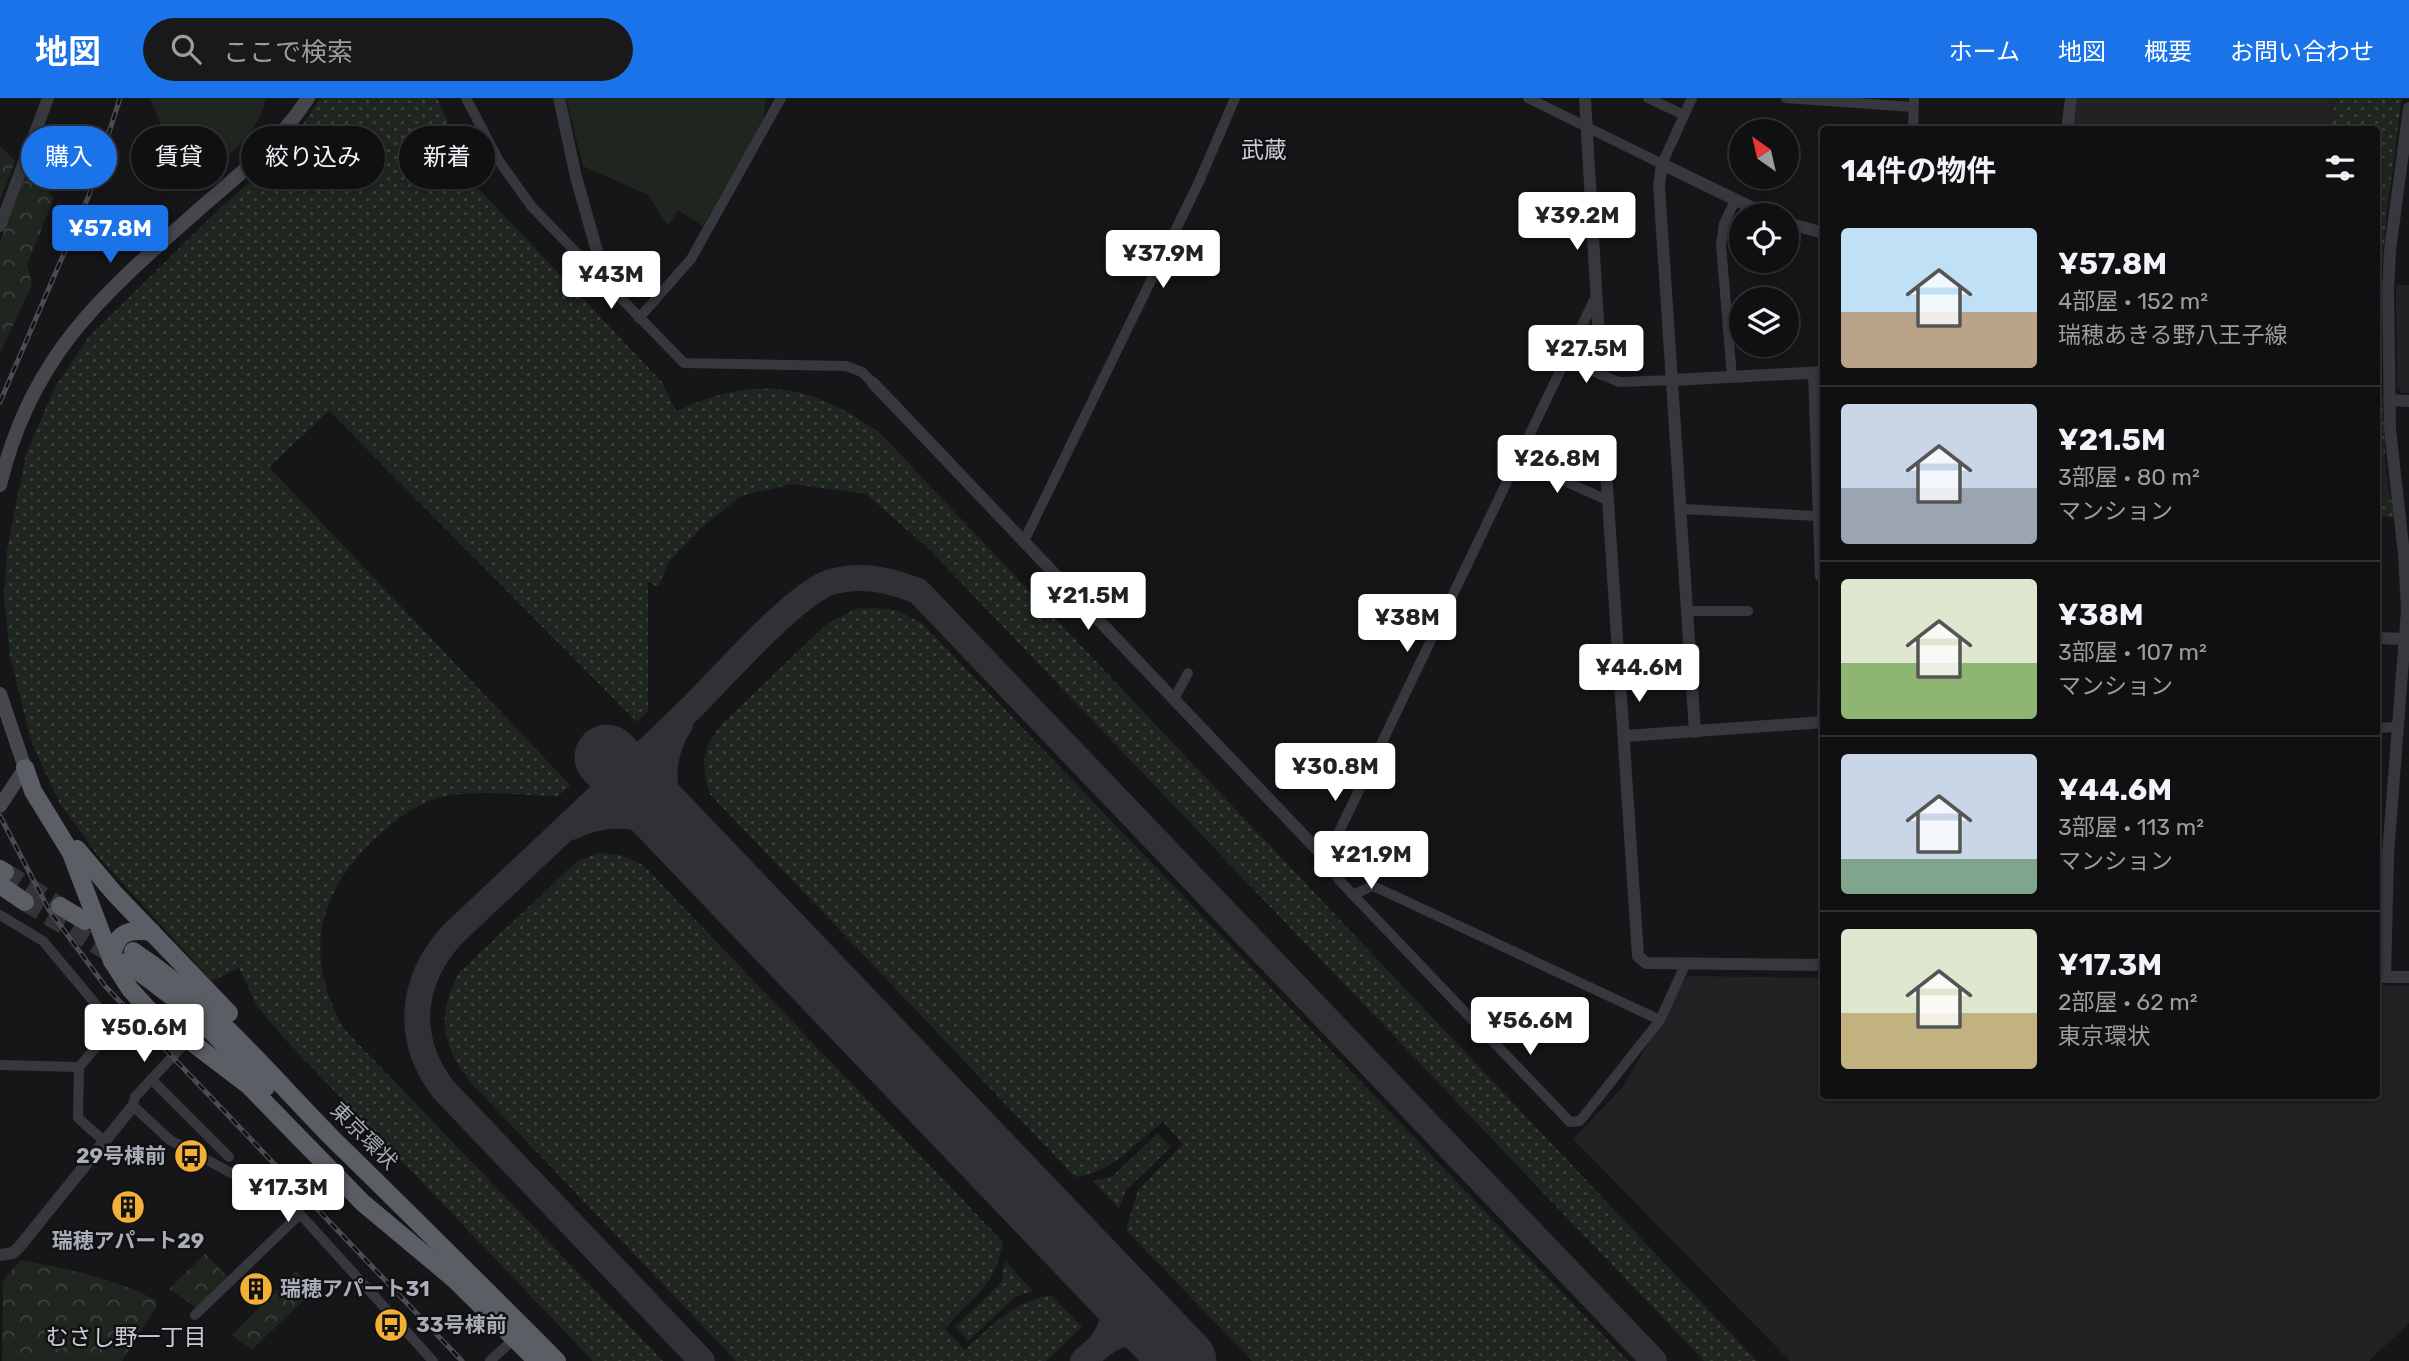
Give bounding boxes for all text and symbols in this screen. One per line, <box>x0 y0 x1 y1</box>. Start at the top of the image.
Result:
search box <box>143 18 633 81</box>
icon: search <box>167 30 205 68</box>
text: 地図 <box>35 32 101 71</box>
text: ここで検索 <box>223 37 353 68</box>
text: ホーム <box>1949 38 2020 66</box>
text: 地図 <box>2058 38 2106 66</box>
text: 概要 <box>2144 38 2192 66</box>
text: お問い合わせ <box>2230 38 2374 66</box>
north arrow <box>1729 119 1799 189</box>
map controls <box>1729 119 1799 357</box>
chip: 購入 <box>21 126 117 189</box>
chip: 賃貸 <box>131 126 227 189</box>
chip: 絞り込み <box>241 126 385 189</box>
chip: 新着 <box>399 126 495 189</box>
district label: 武蔵 <box>1241 136 1287 164</box>
icon: filters <box>2321 149 2359 187</box>
text: 14件の物件 <box>1841 153 1996 189</box>
pin: ¥39.2M <box>1520 192 1634 252</box>
text: ¥39.2M <box>1534 201 1620 229</box>
button: locate <box>1729 203 1799 273</box>
pin: ¥57.8M <box>53 206 167 265</box>
text: ¥57.8M <box>68 214 152 242</box>
pin: ¥37.9M <box>1106 230 1220 290</box>
text: ¥37.9M <box>1122 239 1204 267</box>
text: ¥57.8M <box>2058 246 2167 282</box>
pin: ¥43M <box>570 252 652 311</box>
icon: home <box>1897 256 1981 340</box>
text: ¥43M <box>578 260 644 288</box>
button: layers <box>1729 287 1799 357</box>
text: 4部屋 · 152 m² <box>2058 287 2208 315</box>
text: 瑞穂あきる野八王子線 <box>2058 321 2288 349</box>
pin: ¥27.5M <box>1529 326 1643 385</box>
text: ¥27.5M <box>1544 334 1628 362</box>
text: ¥21.5M <box>2058 422 2166 458</box>
icon: home <box>1897 432 1981 516</box>
pin: ¥26.8M <box>1500 436 1614 495</box>
text: ¥26.8M <box>1514 444 1600 472</box>
text: 3部屋 · 80 m² <box>2058 463 2200 491</box>
text: マンション <box>2058 497 2173 525</box>
pin: ¥21.5M <box>1031 573 1145 632</box>
text: ¥21.5M <box>1047 581 1129 609</box>
pin: ¥38M <box>1366 594 1448 654</box>
text: ¥38M <box>2058 597 2144 633</box>
text: ¥38M <box>1374 603 1440 631</box>
icon: home <box>1897 607 1981 691</box>
text: 3部屋 · 107 m² <box>2058 638 2207 666</box>
pin: ¥44.6M <box>1582 644 1696 704</box>
text: ¥44.6M <box>1595 653 1683 681</box>
text: マンション <box>2058 672 2173 700</box>
pin: ¥30.8M <box>1278 744 1392 803</box>
text: ¥30.8M <box>1291 752 1379 780</box>
text: ¥44.6M <box>2058 772 2172 808</box>
icon: home <box>1897 782 1981 866</box>
text: 3部屋 · 113 m² <box>2058 813 2204 841</box>
pin: ¥21.9M <box>1314 832 1428 891</box>
text: ¥21.9M <box>1330 840 1412 868</box>
text: マンション <box>2058 847 2173 875</box>
text: ¥17.3M <box>2058 947 2162 983</box>
icon: home <box>1897 957 1981 1041</box>
text: 2部屋 · 62 m² <box>2058 988 2198 1016</box>
pin: ¥56.6M <box>1473 998 1587 1057</box>
pin: ¥50.6M <box>87 1004 201 1064</box>
text: ¥56.6M <box>1487 1006 1573 1034</box>
text: ¥50.6M <box>101 1013 187 1041</box>
text: 東京環状 <box>2058 1022 2150 1050</box>
street label: 東京環状 <box>326 1097 403 1174</box>
bus stop icon: 29号棟前 <box>172 1137 210 1175</box>
place label: 29号棟前 <box>76 1143 166 1168</box>
pin: ¥17.3M <box>231 1164 345 1224</box>
text: ¥17.3M <box>248 1173 328 1201</box>
building icon: 瑞穂アパート29 <box>109 1188 147 1226</box>
place label: 瑞穂アパート29 <box>52 1228 204 1253</box>
building icon: 瑞穂アパート31 <box>237 1270 275 1308</box>
place label: 瑞穂アパート31 <box>280 1276 430 1301</box>
bus stop icon: 33号棟前 <box>372 1306 410 1344</box>
place label: 33号棟前 <box>416 1312 507 1337</box>
district label: むさし野一丁目 <box>46 1323 207 1351</box>

